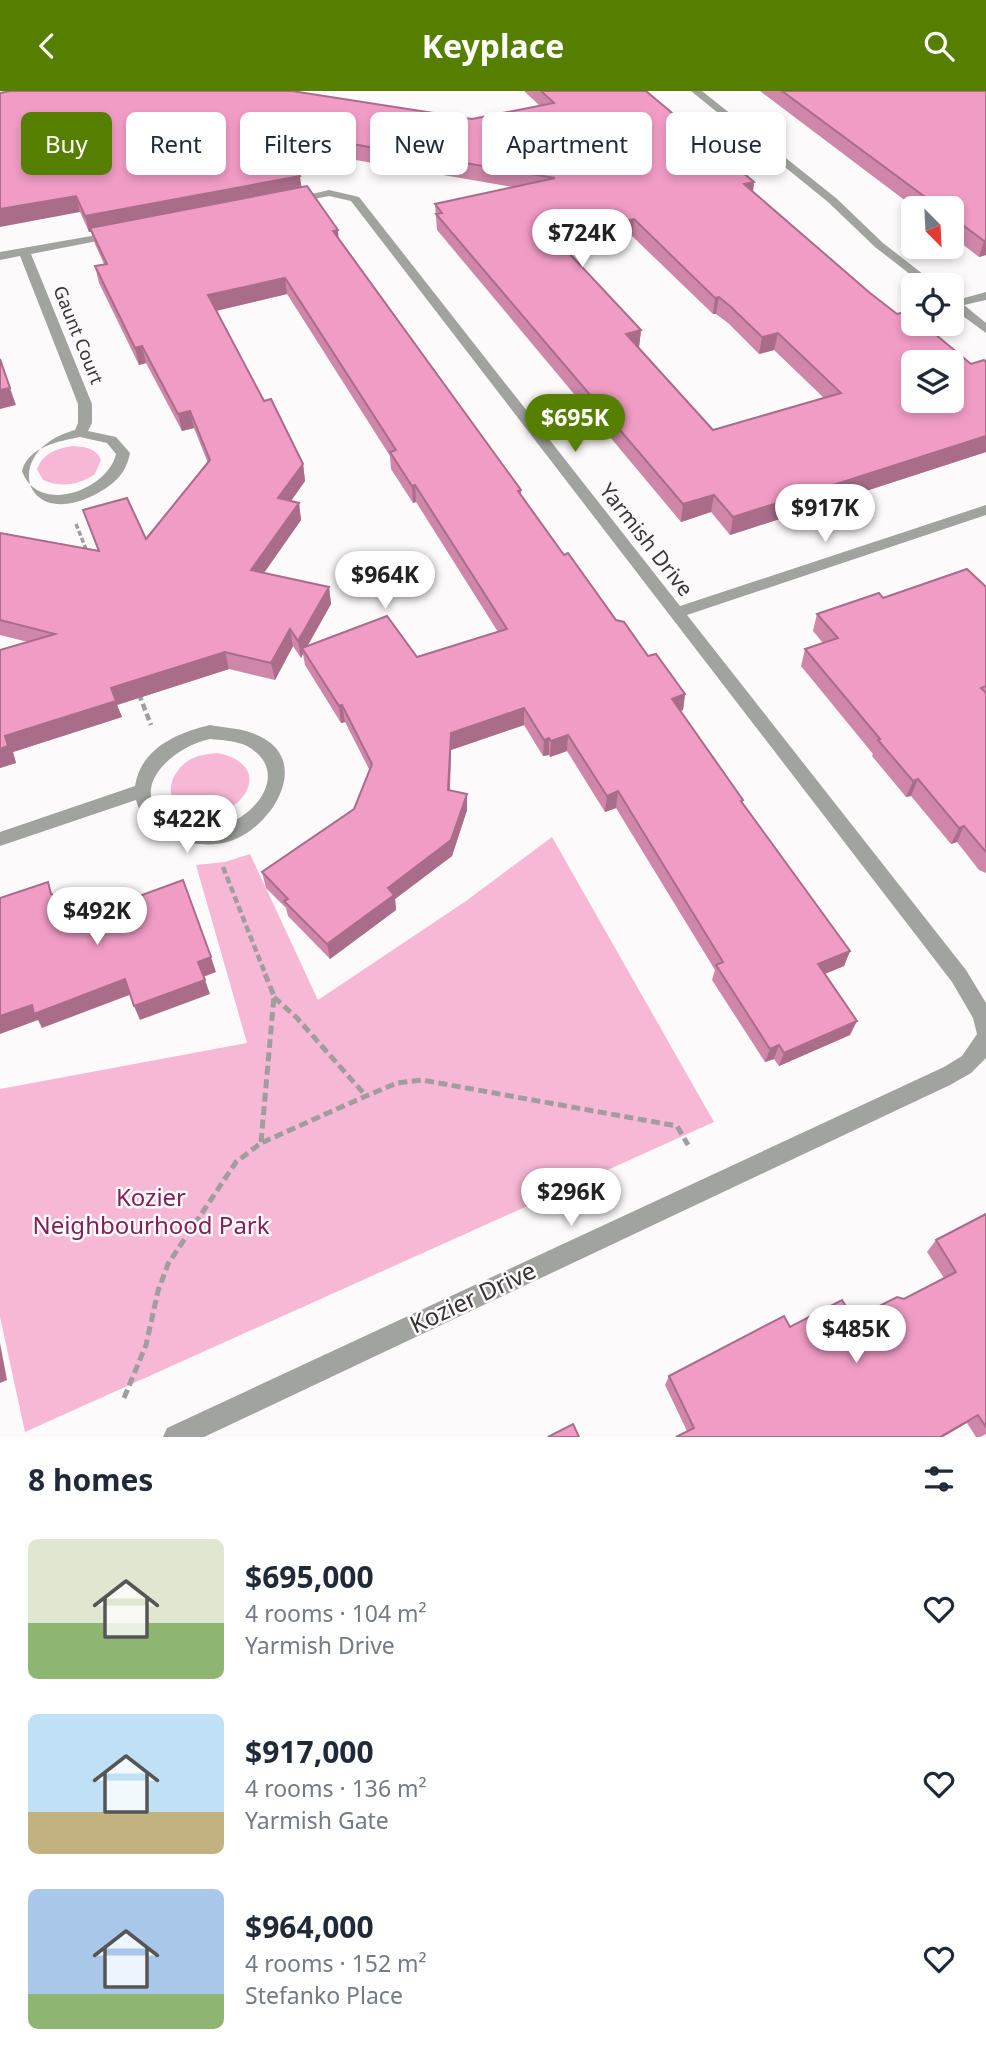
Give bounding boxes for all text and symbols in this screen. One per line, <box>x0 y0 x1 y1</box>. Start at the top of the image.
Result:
text: Keyplace <box>422 24 564 67</box>
icon: back <box>28 27 66 65</box>
icon: search <box>920 27 958 65</box>
chip: Buy <box>21 112 112 175</box>
chip: Rent <box>126 112 226 175</box>
chip: Filters <box>240 112 356 175</box>
chip: New <box>370 112 468 175</box>
chip: Apartment <box>482 112 652 175</box>
chip: House <box>666 112 786 175</box>
north arrow <box>901 196 964 259</box>
map controls <box>901 196 964 413</box>
pin: $724K <box>533 209 631 269</box>
text: $724K <box>548 216 616 248</box>
button: locate <box>901 273 964 336</box>
street label: Gaunt Court <box>48 282 110 388</box>
button: layers <box>901 350 964 413</box>
pin: $695K <box>526 395 624 454</box>
text: $695K <box>541 401 609 433</box>
street label: Yarmish Drive <box>594 477 700 602</box>
pin: $917K <box>776 484 874 544</box>
text: $917K <box>791 491 859 523</box>
pin: $964K <box>336 552 434 611</box>
text: $964K <box>351 558 419 590</box>
pin: $422K <box>138 795 236 855</box>
text: $422K <box>153 802 221 834</box>
pin: $492K <box>48 887 146 947</box>
text: $492K <box>63 894 131 926</box>
pin: $296K <box>522 1169 620 1228</box>
text: $296K <box>537 1175 605 1207</box>
park label: Kozier Neighbourhood Park <box>32 1180 270 1241</box>
street label: Kozier Drive <box>404 1253 541 1340</box>
pin: $485K <box>807 1305 905 1365</box>
text: $485K <box>822 1312 890 1344</box>
text: 8 homes <box>28 1459 153 1500</box>
icon: filters <box>920 1460 958 1498</box>
text: $695,000 <box>245 1556 374 1597</box>
icon: home <box>84 1567 168 1651</box>
icon: heart <box>920 1590 958 1628</box>
text: 4 rooms · 104 m² <box>245 1597 427 1629</box>
text: Yarmish Drive <box>245 1629 395 1661</box>
text: $917,000 <box>245 1731 374 1772</box>
icon: home <box>84 1742 168 1826</box>
icon: heart <box>920 1765 958 1803</box>
text: 4 rooms · 136 m² <box>245 1772 427 1804</box>
text: Yarmish Gate <box>245 1804 389 1836</box>
text: $964,000 <box>245 1906 374 1947</box>
icon: home <box>84 1917 168 2001</box>
icon: heart <box>920 1940 958 1978</box>
text: 4 rooms · 152 m² <box>245 1947 427 1979</box>
text: Stefanko Place <box>245 1979 403 2011</box>

